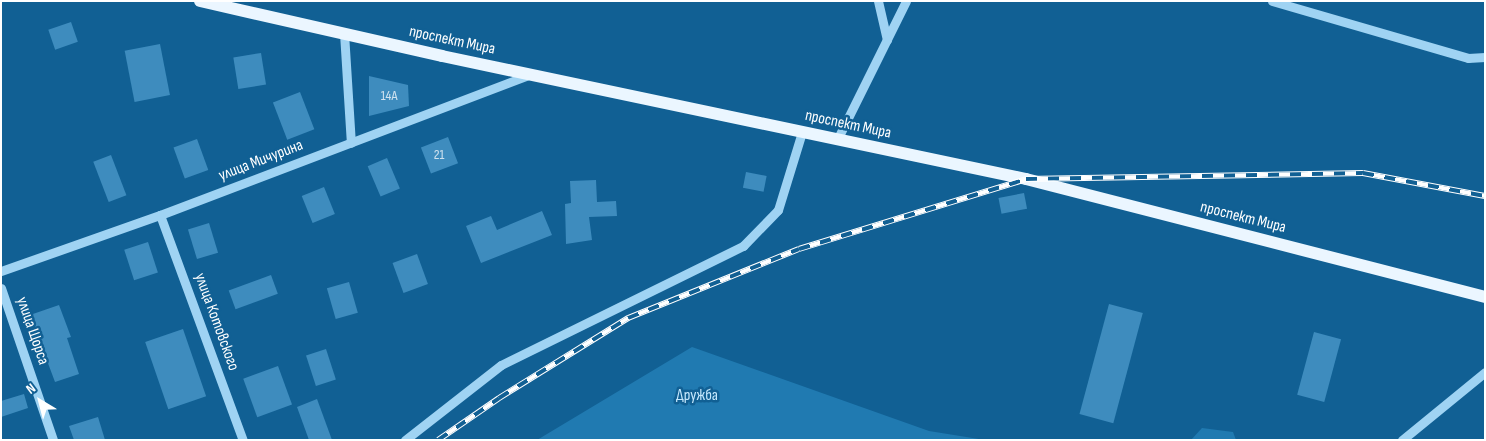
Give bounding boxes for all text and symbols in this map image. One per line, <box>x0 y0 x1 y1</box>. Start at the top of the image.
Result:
street label: проспект Мира <box>407 23 497 59</box>
house number: 14А <box>381 88 397 104</box>
street label: проспект Мира <box>803 107 893 143</box>
street label: улица Мичурина <box>216 136 306 186</box>
house number: 21 <box>434 147 444 163</box>
street label: проспект Мира <box>1198 198 1288 238</box>
street label: улица Котовского <box>189 271 243 373</box>
street label: улица Щорса <box>11 295 53 367</box>
north arrow <box>15 376 65 426</box>
text: N <box>23 380 39 398</box>
park label: Дружба <box>676 386 718 406</box>

